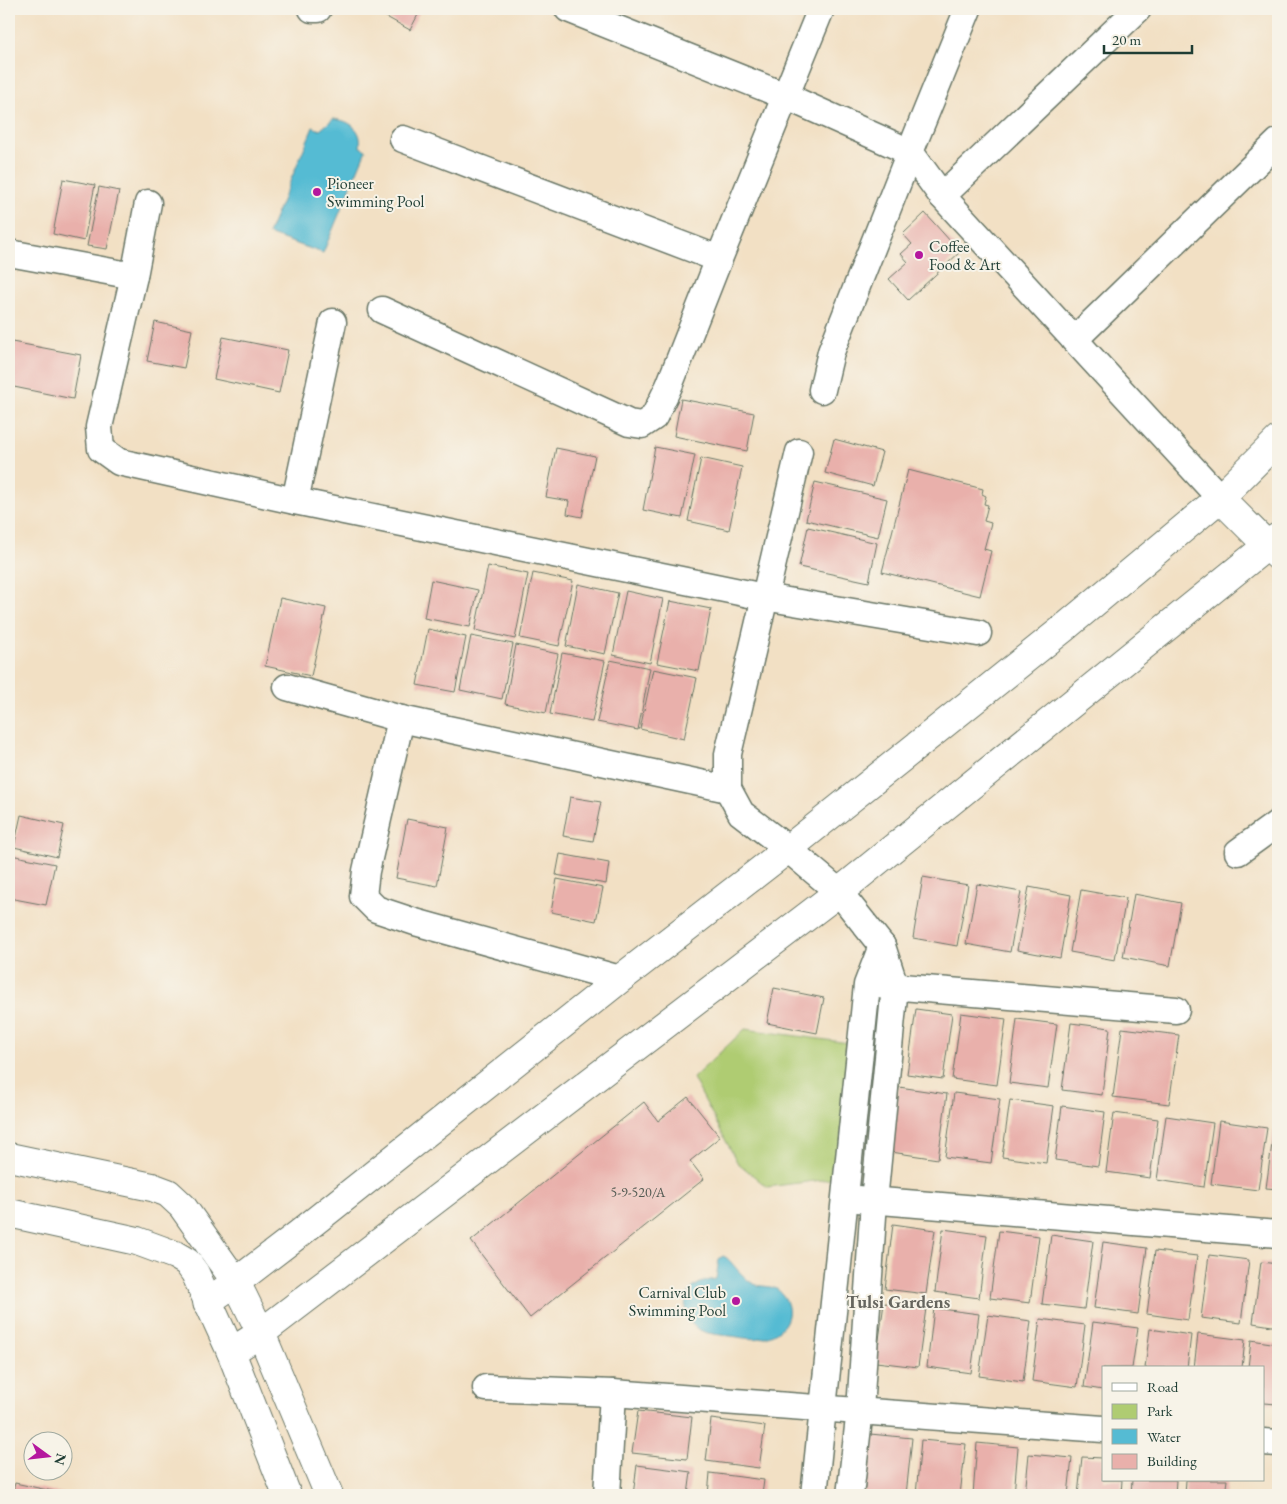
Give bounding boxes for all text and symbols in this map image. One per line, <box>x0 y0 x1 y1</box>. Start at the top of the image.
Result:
scale bar <box>1104 22 1192 54</box>
text: 20 m <box>1112 30 1141 49</box>
place label: Pioneer Swimming Pool <box>327 173 424 212</box>
marker: Pioneer Swimming Pool <box>311 186 323 198</box>
place label: Coffee Food & Art <box>929 236 1001 275</box>
marker: Coffee Food & Art <box>913 249 925 261</box>
house number: 5-9-520/A <box>610 1183 666 1201</box>
place label: Carnival Club Swimming Pool <box>629 1282 726 1321</box>
district label: Tulsi Gardens <box>846 1290 950 1313</box>
marker: Carnival Club Swimming Pool <box>730 1295 742 1307</box>
legend <box>1102 1366 1264 1482</box>
text: Road <box>1147 1377 1179 1396</box>
text: Park <box>1147 1401 1174 1420</box>
text: Water <box>1147 1427 1181 1446</box>
north arrow <box>22 1432 72 1482</box>
text: Building <box>1147 1451 1197 1470</box>
text: N <box>50 1452 71 1468</box>

